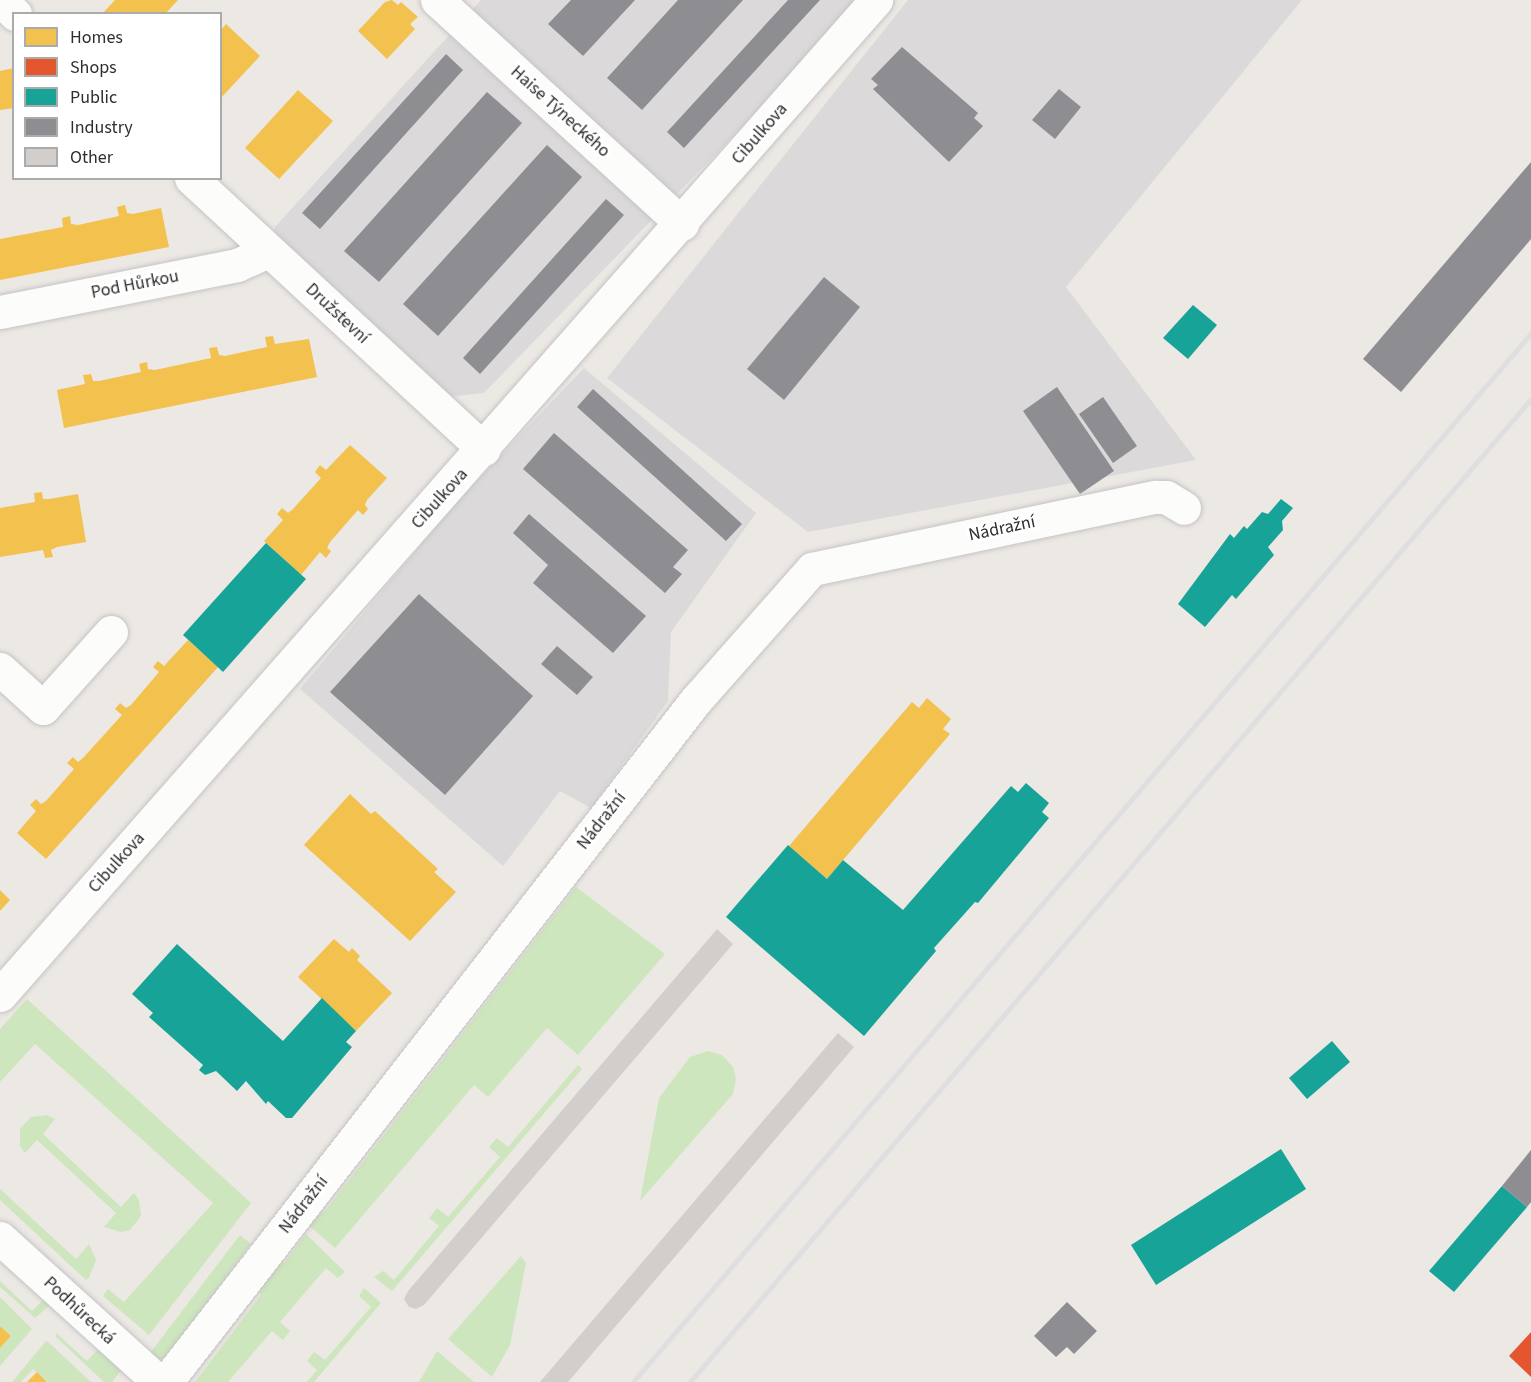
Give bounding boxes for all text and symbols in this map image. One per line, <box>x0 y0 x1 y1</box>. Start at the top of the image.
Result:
legend <box>12 12 222 180</box>
text: Homes <box>70 25 123 50</box>
text: Shops <box>70 55 117 80</box>
street label: Haise Týneckého <box>506 62 614 162</box>
text: Public <box>70 85 117 110</box>
street label: Cibulkova <box>727 99 793 169</box>
text: Industry <box>70 115 133 140</box>
text: Other <box>70 145 113 170</box>
street label: Pod Hůrkou <box>89 266 181 304</box>
street label: Družstevní <box>301 279 373 349</box>
street label: Cibulkova <box>407 464 473 534</box>
street label: Nádražní <box>967 511 1037 547</box>
street label: Nádražní <box>573 788 631 854</box>
street label: Cibulkova <box>84 828 150 898</box>
street label: Nádražní <box>275 1172 333 1238</box>
street label: Podhůrecká <box>39 1272 119 1350</box>

